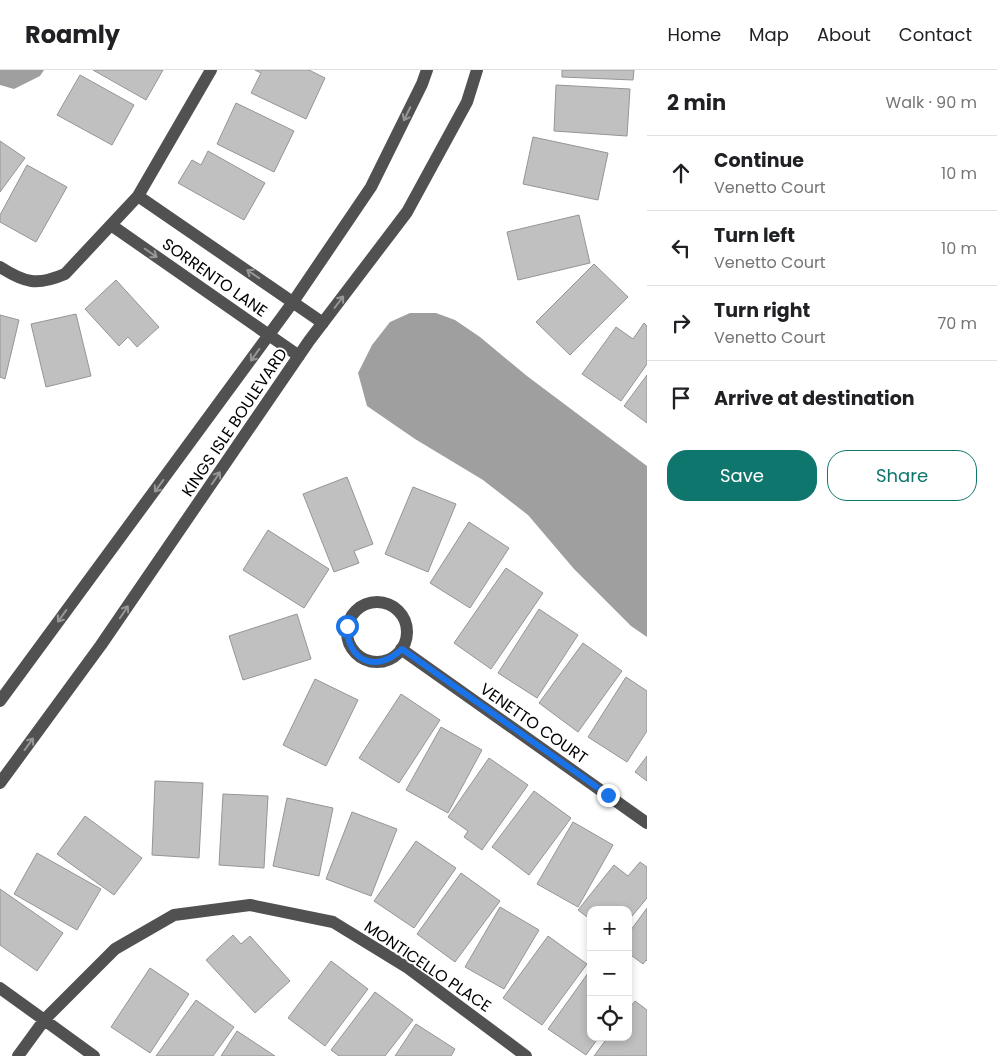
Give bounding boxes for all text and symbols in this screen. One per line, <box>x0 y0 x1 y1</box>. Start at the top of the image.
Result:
text: Roamly <box>25 18 120 51</box>
text: Home <box>667 22 721 47</box>
text: Map <box>749 22 789 47</box>
text: About <box>817 22 871 47</box>
text: Contact <box>899 22 972 47</box>
text: 2 min <box>667 88 726 117</box>
text: Walk · 90 m <box>886 91 977 114</box>
one-way arrow <box>402 107 412 122</box>
text: Continue <box>714 147 804 174</box>
icon: ahead <box>667 159 695 187</box>
text: 10 m <box>941 162 977 185</box>
text: Venetto Court <box>714 176 826 199</box>
text: Turn left <box>714 222 795 249</box>
street label: SORRENTO LANE <box>158 233 272 322</box>
icon: left <box>667 234 695 262</box>
text: 10 m <box>941 237 977 260</box>
one-way arrow <box>144 248 158 258</box>
text: Venetto Court <box>714 251 826 274</box>
one-way arrow <box>246 269 260 279</box>
one-way arrow <box>334 296 345 309</box>
text: Turn right <box>714 297 810 324</box>
icon: right <box>667 309 695 337</box>
text: 70 m <box>937 312 977 335</box>
text: Venetto Court <box>714 326 826 349</box>
street label: KINGS ISLE BOULEVARD <box>176 343 293 501</box>
one-way arrow <box>250 348 260 362</box>
icon: arrive <box>667 384 695 412</box>
text: Arrive at destination <box>714 385 915 412</box>
button: Save <box>667 450 817 501</box>
button: Share <box>827 450 977 501</box>
one-way arrow <box>211 471 221 485</box>
one-way arrow <box>153 479 164 492</box>
one-way arrow <box>119 605 129 619</box>
one-way arrow <box>57 609 68 623</box>
route start <box>336 615 359 638</box>
street label: VENETTO COURT <box>475 678 593 769</box>
one-way arrow <box>24 737 34 751</box>
route end <box>597 784 620 807</box>
map controls <box>587 906 632 1041</box>
button: + <box>587 906 632 951</box>
street label: MONTICELLO PLACE <box>360 915 496 1018</box>
button: − <box>587 951 632 996</box>
button: locate <box>587 996 632 1041</box>

